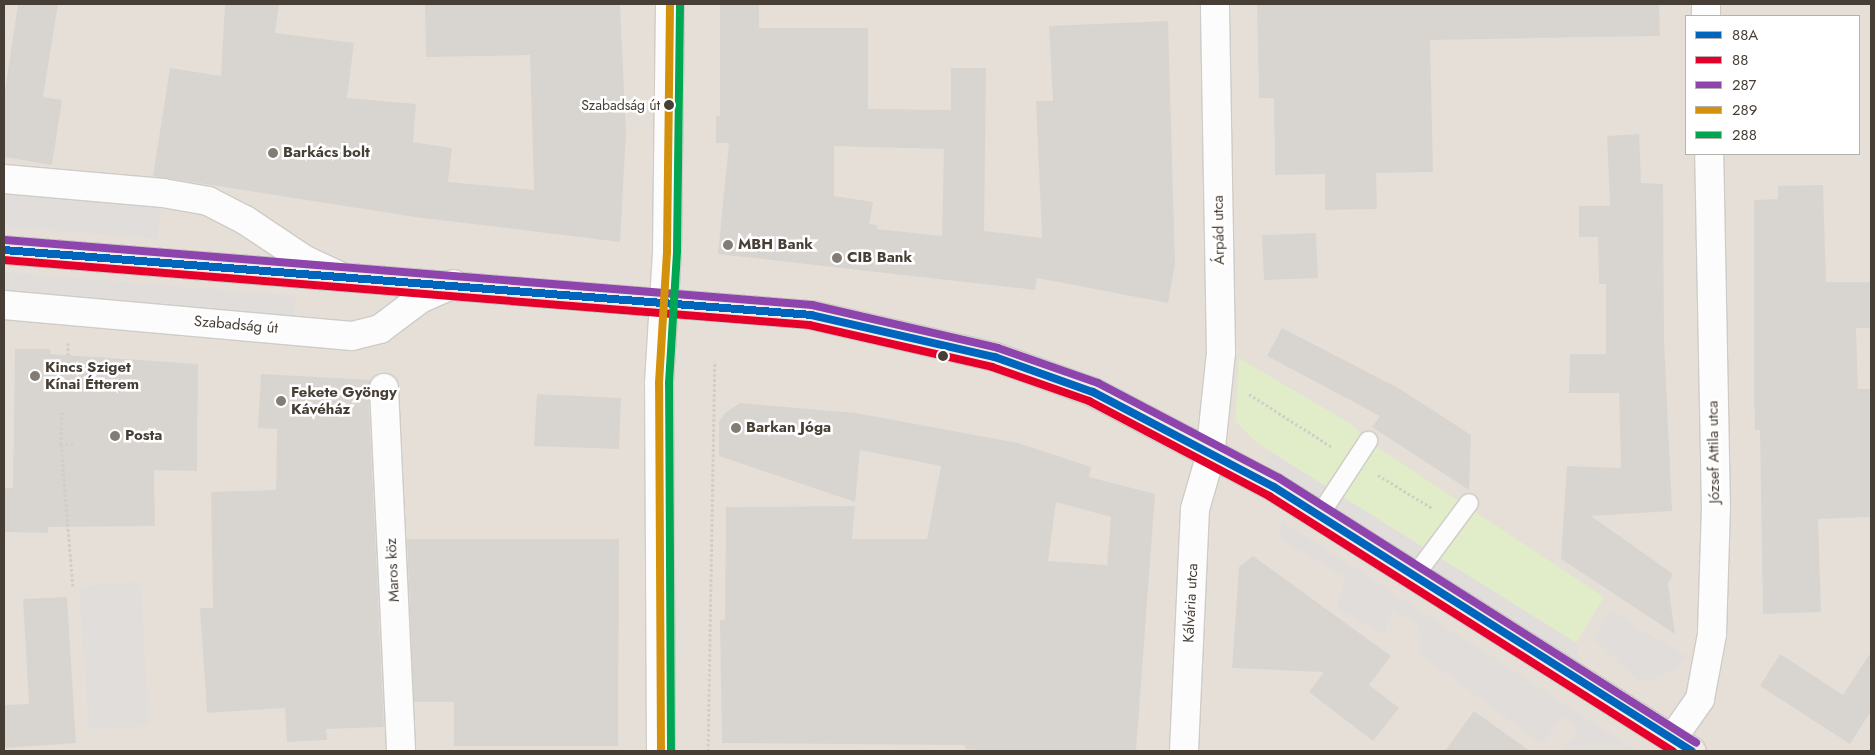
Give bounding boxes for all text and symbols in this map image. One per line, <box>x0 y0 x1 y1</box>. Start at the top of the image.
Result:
legend <box>1685 15 1860 155</box>
text: 88A <box>1732 24 1758 46</box>
text: 88 <box>1732 49 1748 71</box>
text: 287 <box>1732 74 1756 96</box>
place label: Szabadság út <box>581 97 660 113</box>
text: 289 <box>1732 99 1757 121</box>
marker: Szabadság út <box>664 100 674 110</box>
text: 288 <box>1732 124 1757 146</box>
place label: Barkács bolt <box>283 144 370 162</box>
marker: Barkács bolt <box>267 147 279 159</box>
street label: Árpád utca <box>1209 195 1229 265</box>
place label: MBH Bank <box>738 236 813 254</box>
marker: MBH Bank <box>722 239 734 251</box>
place label: CIB Bank <box>847 249 912 267</box>
marker: CIB Bank <box>831 252 843 264</box>
street label: Szabadság út <box>193 312 279 338</box>
unlabelled marker <box>938 351 948 361</box>
place label: Kincs Sziget Kínai Étterem <box>45 358 139 393</box>
marker: Kincs Sziget Kínai Étterem <box>29 370 41 382</box>
place label: Fekete Gyöngy Kávéház <box>291 383 397 418</box>
marker: Fekete Gyöngy Kávéház <box>275 395 287 407</box>
street label: József Attila utca <box>1704 400 1724 504</box>
place label: Barkan Jóga <box>746 419 831 437</box>
marker: Barkan Jóga <box>730 422 742 434</box>
place label: Posta <box>125 427 162 445</box>
marker: Posta <box>109 430 121 442</box>
street label: Maros köz <box>382 537 404 603</box>
street label: Kálvária utca <box>1180 563 1202 643</box>

